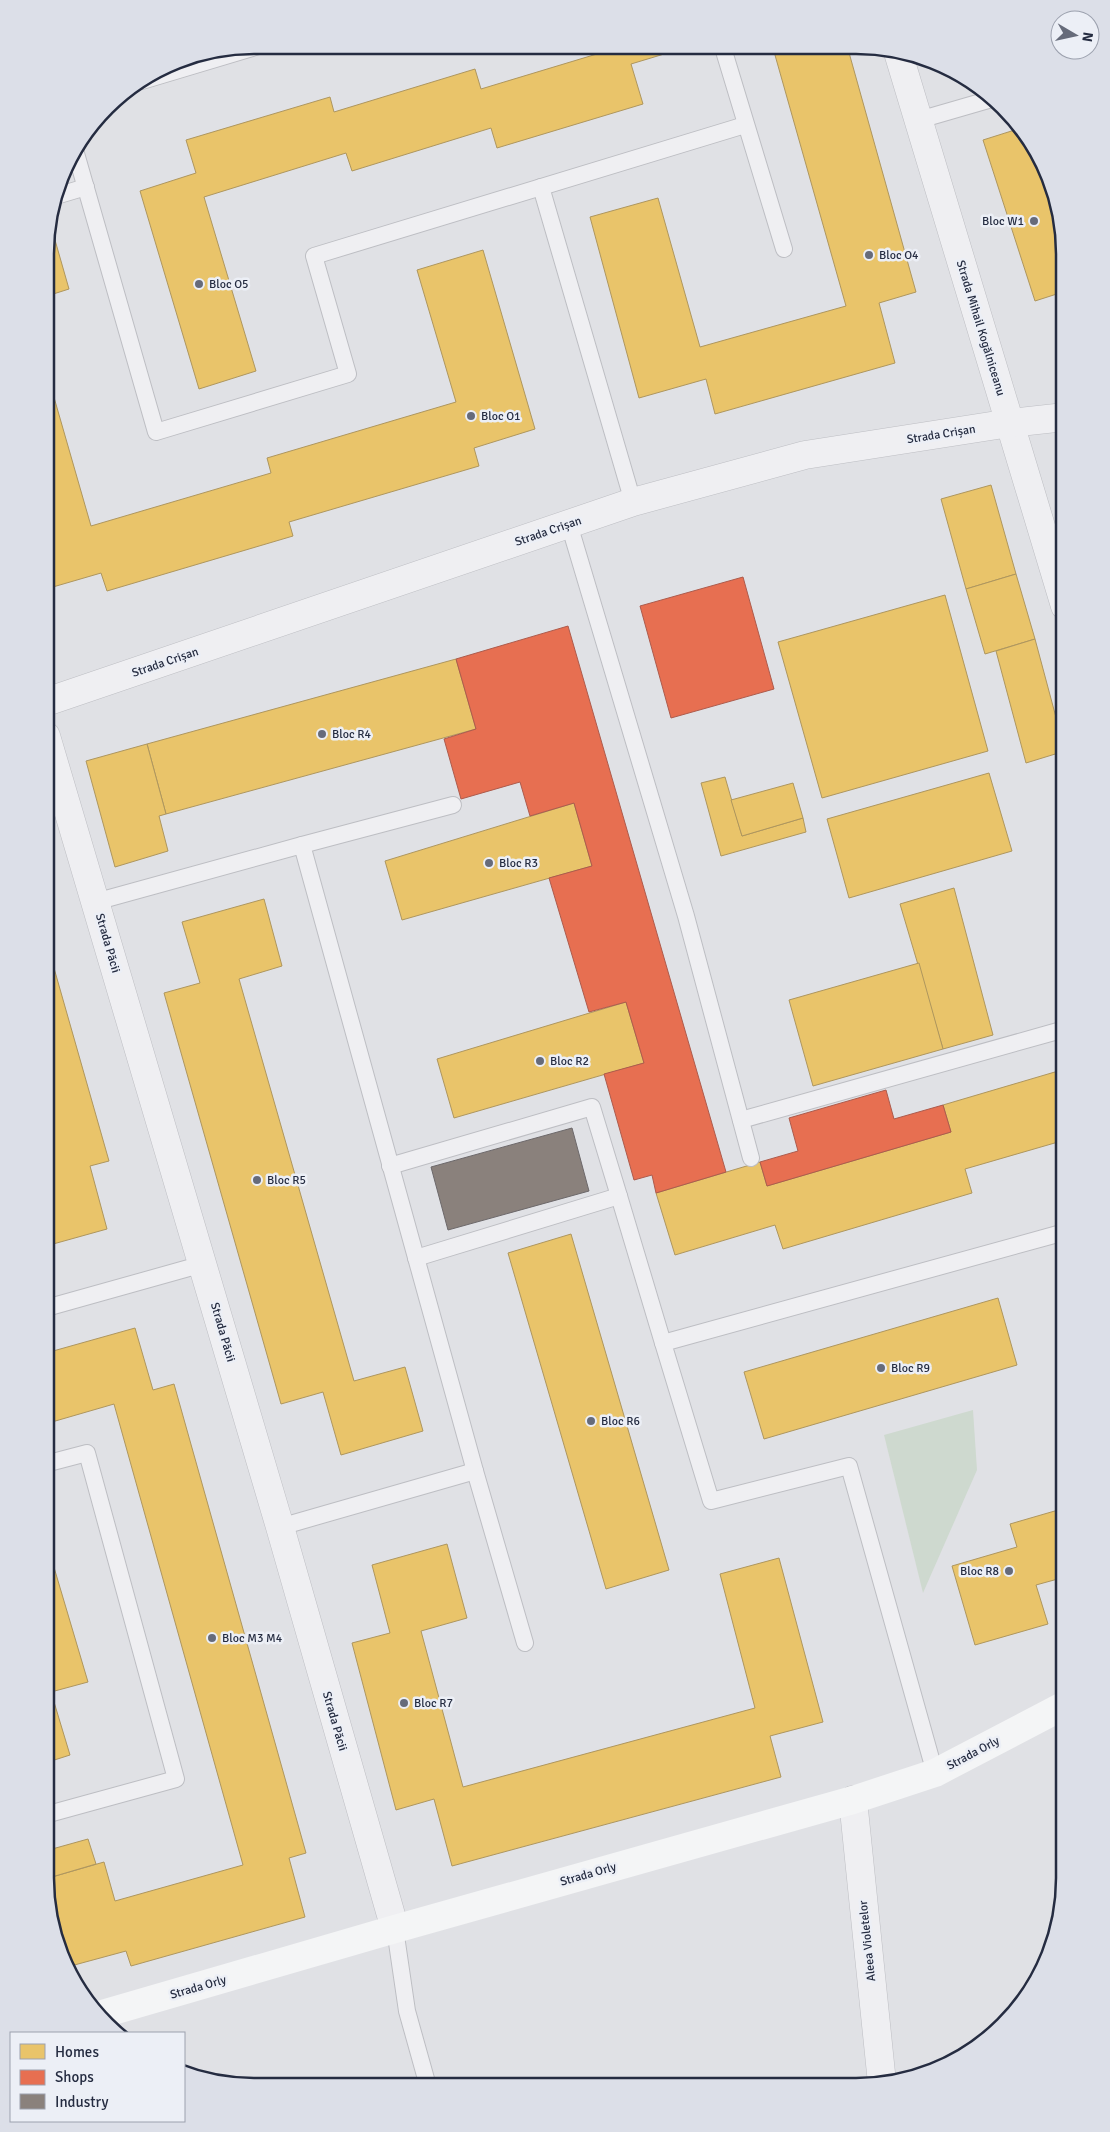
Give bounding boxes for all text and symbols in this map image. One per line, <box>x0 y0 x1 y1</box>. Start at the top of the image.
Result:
north arrow <box>1050 10 1100 60</box>
text: N <box>1078 31 1097 43</box>
place label: Bloc W1 <box>982 214 1024 229</box>
marker: Bloc W1 <box>1028 215 1040 227</box>
place label: Bloc O4 <box>879 248 919 263</box>
marker: Bloc O4 <box>863 249 875 261</box>
street label: Strada Mihail Kogălniceanu <box>953 259 1008 398</box>
place label: Bloc O5 <box>209 277 249 292</box>
marker: Bloc O5 <box>193 278 205 290</box>
place label: Bloc O1 <box>481 409 521 424</box>
marker: Bloc O1 <box>465 410 477 422</box>
street label: Strada Crișan <box>906 422 976 447</box>
street label: Strada Crișan <box>513 513 583 550</box>
street label: Strada Crișan <box>130 644 200 681</box>
place label: Bloc R4 <box>332 727 371 742</box>
marker: Bloc R4 <box>316 728 328 740</box>
place label: Bloc R3 <box>499 856 538 871</box>
marker: Bloc R3 <box>483 857 495 869</box>
street label: Strada Păcii <box>92 912 123 975</box>
place label: Bloc R2 <box>550 1054 589 1069</box>
marker: Bloc R2 <box>534 1055 546 1067</box>
place label: Bloc R5 <box>267 1173 306 1188</box>
marker: Bloc R5 <box>251 1174 263 1186</box>
street label: Strada Păcii <box>207 1301 238 1364</box>
place label: Bloc R9 <box>891 1361 930 1376</box>
marker: Bloc R9 <box>875 1362 887 1374</box>
place label: Bloc R6 <box>601 1414 640 1429</box>
marker: Bloc R6 <box>585 1415 597 1427</box>
place label: Bloc R8 <box>960 1564 999 1579</box>
marker: Bloc R8 <box>1003 1565 1015 1577</box>
place label: Bloc M3 M4 <box>222 1631 283 1646</box>
marker: Bloc M3 M4 <box>206 1632 218 1644</box>
street label: Strada Păcii <box>319 1690 350 1753</box>
place label: Bloc R7 <box>414 1696 453 1711</box>
marker: Bloc R7 <box>398 1697 410 1709</box>
street label: Strada Orly <box>944 1733 1003 1774</box>
street label: Strada Orly <box>558 1859 618 1890</box>
street label: Aleea Violetelor <box>856 1899 879 1982</box>
street label: Strada Orly <box>168 1972 228 2003</box>
legend <box>10 2032 185 2122</box>
text: Homes <box>55 2043 99 2061</box>
text: Shops <box>55 2068 94 2086</box>
text: Industry <box>55 2093 108 2111</box>

